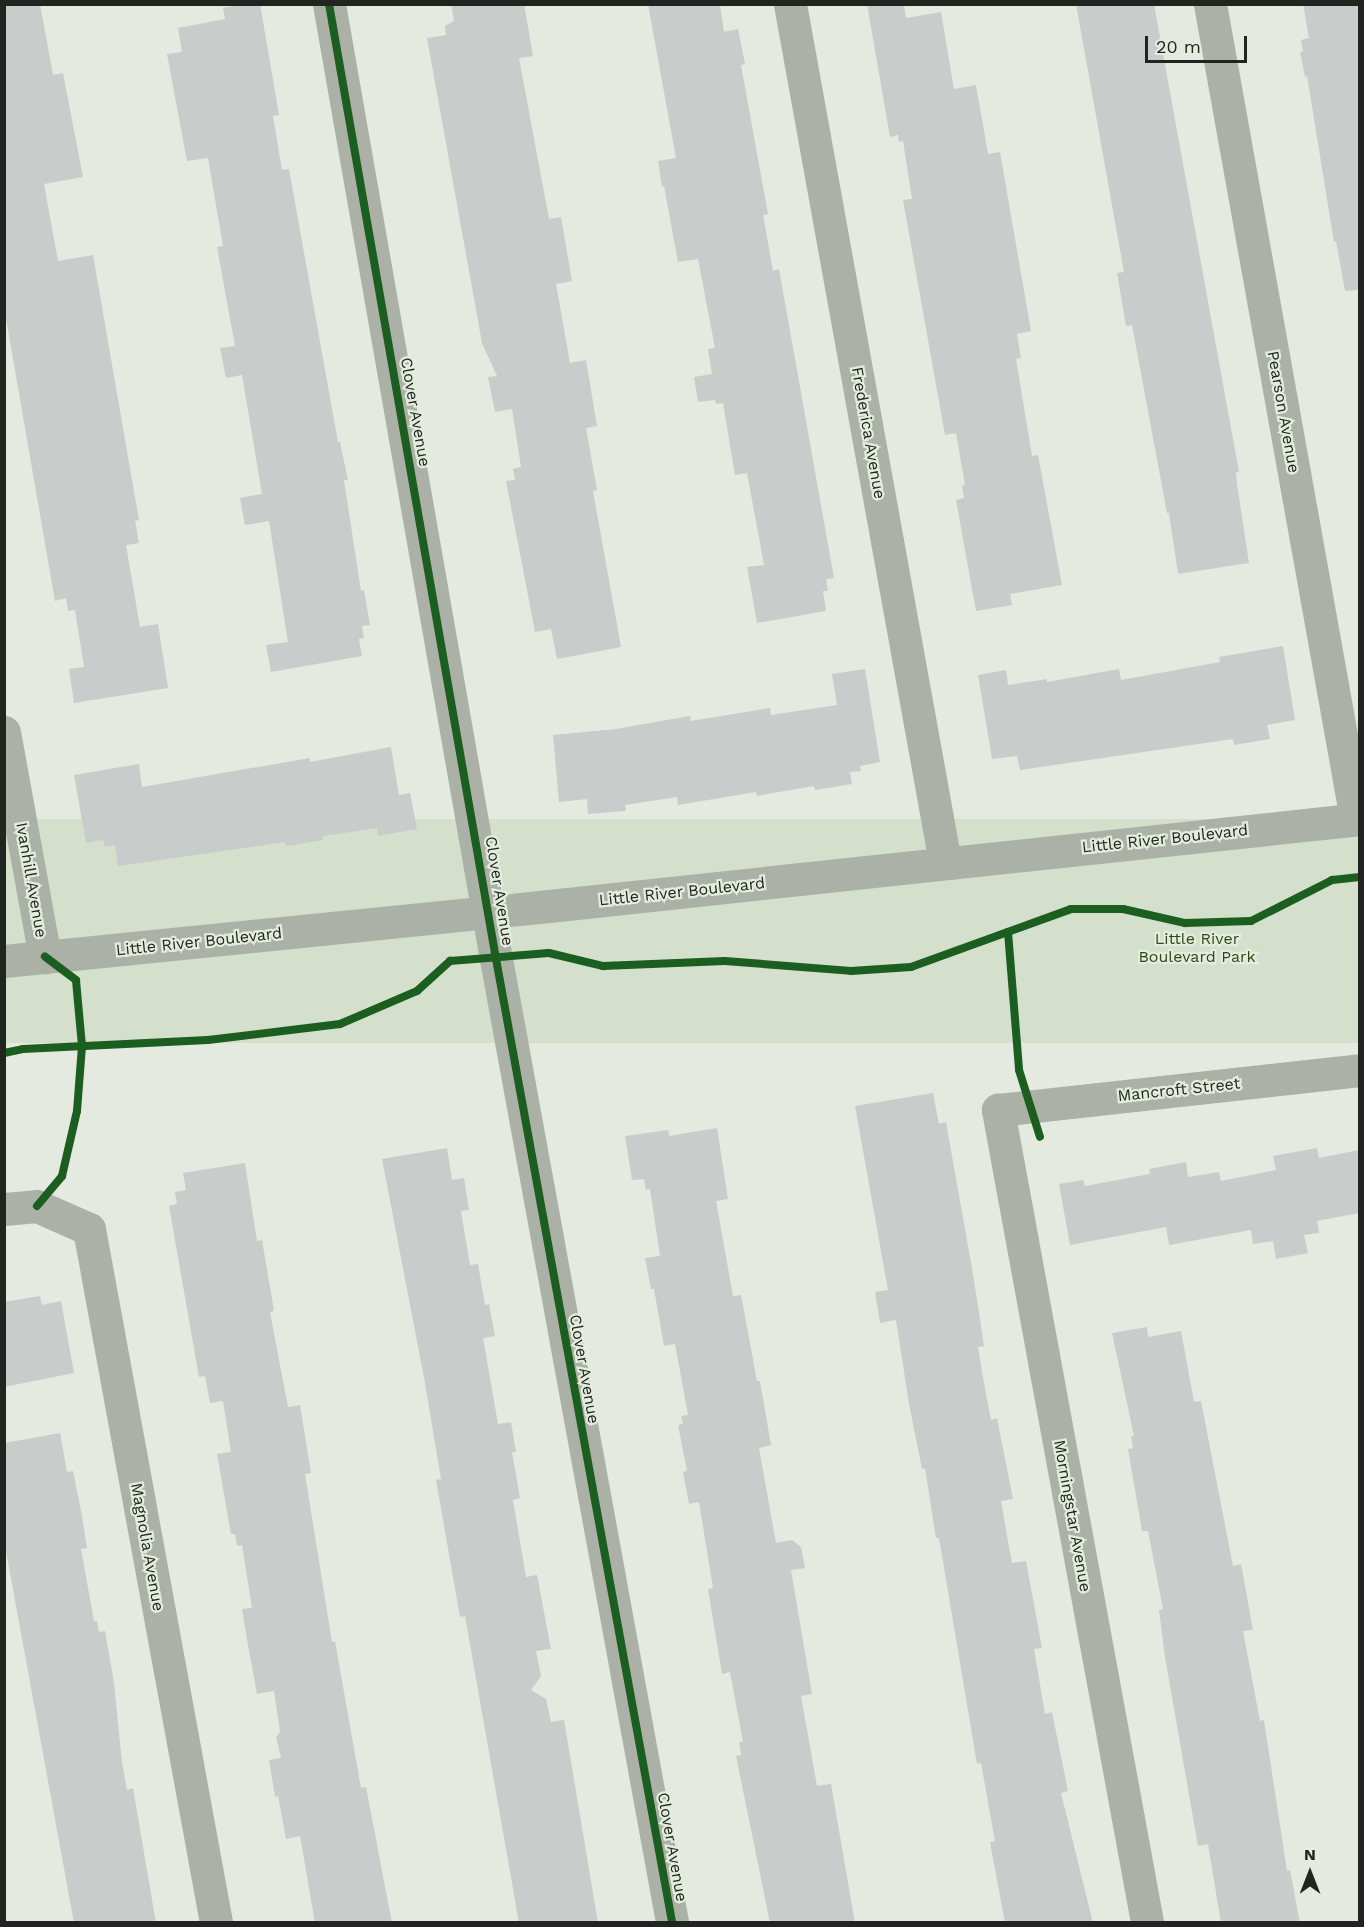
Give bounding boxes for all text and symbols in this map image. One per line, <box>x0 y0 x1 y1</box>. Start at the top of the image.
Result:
scale bar <box>1148 24 1250 62</box>
text: 20 m <box>1156 36 1201 57</box>
street label: Pearson Avenue <box>1263 349 1303 475</box>
street label: Clover Avenue <box>396 355 434 469</box>
street label: Frederica Avenue <box>847 365 889 501</box>
street label: Ivanhill Avenue <box>11 820 51 940</box>
street label: Little River Boulevard <box>1081 821 1249 857</box>
street label: Clover Avenue <box>481 834 517 948</box>
street label: Little River Boulevard <box>598 874 766 910</box>
street label: Little River Boulevard <box>115 924 283 960</box>
park label: Little River Boulevard Park <box>1138 929 1256 967</box>
street label: Mancroft Street <box>1117 1074 1241 1106</box>
street label: Clover Avenue <box>565 1312 603 1426</box>
street label: Morningstar Avenue <box>1049 1438 1095 1594</box>
street label: Magnolia Avenue <box>126 1481 168 1613</box>
street label: Clover Avenue <box>653 1790 691 1904</box>
north arrow <box>1280 1843 1340 1903</box>
text: N <box>1304 1845 1316 1864</box>

